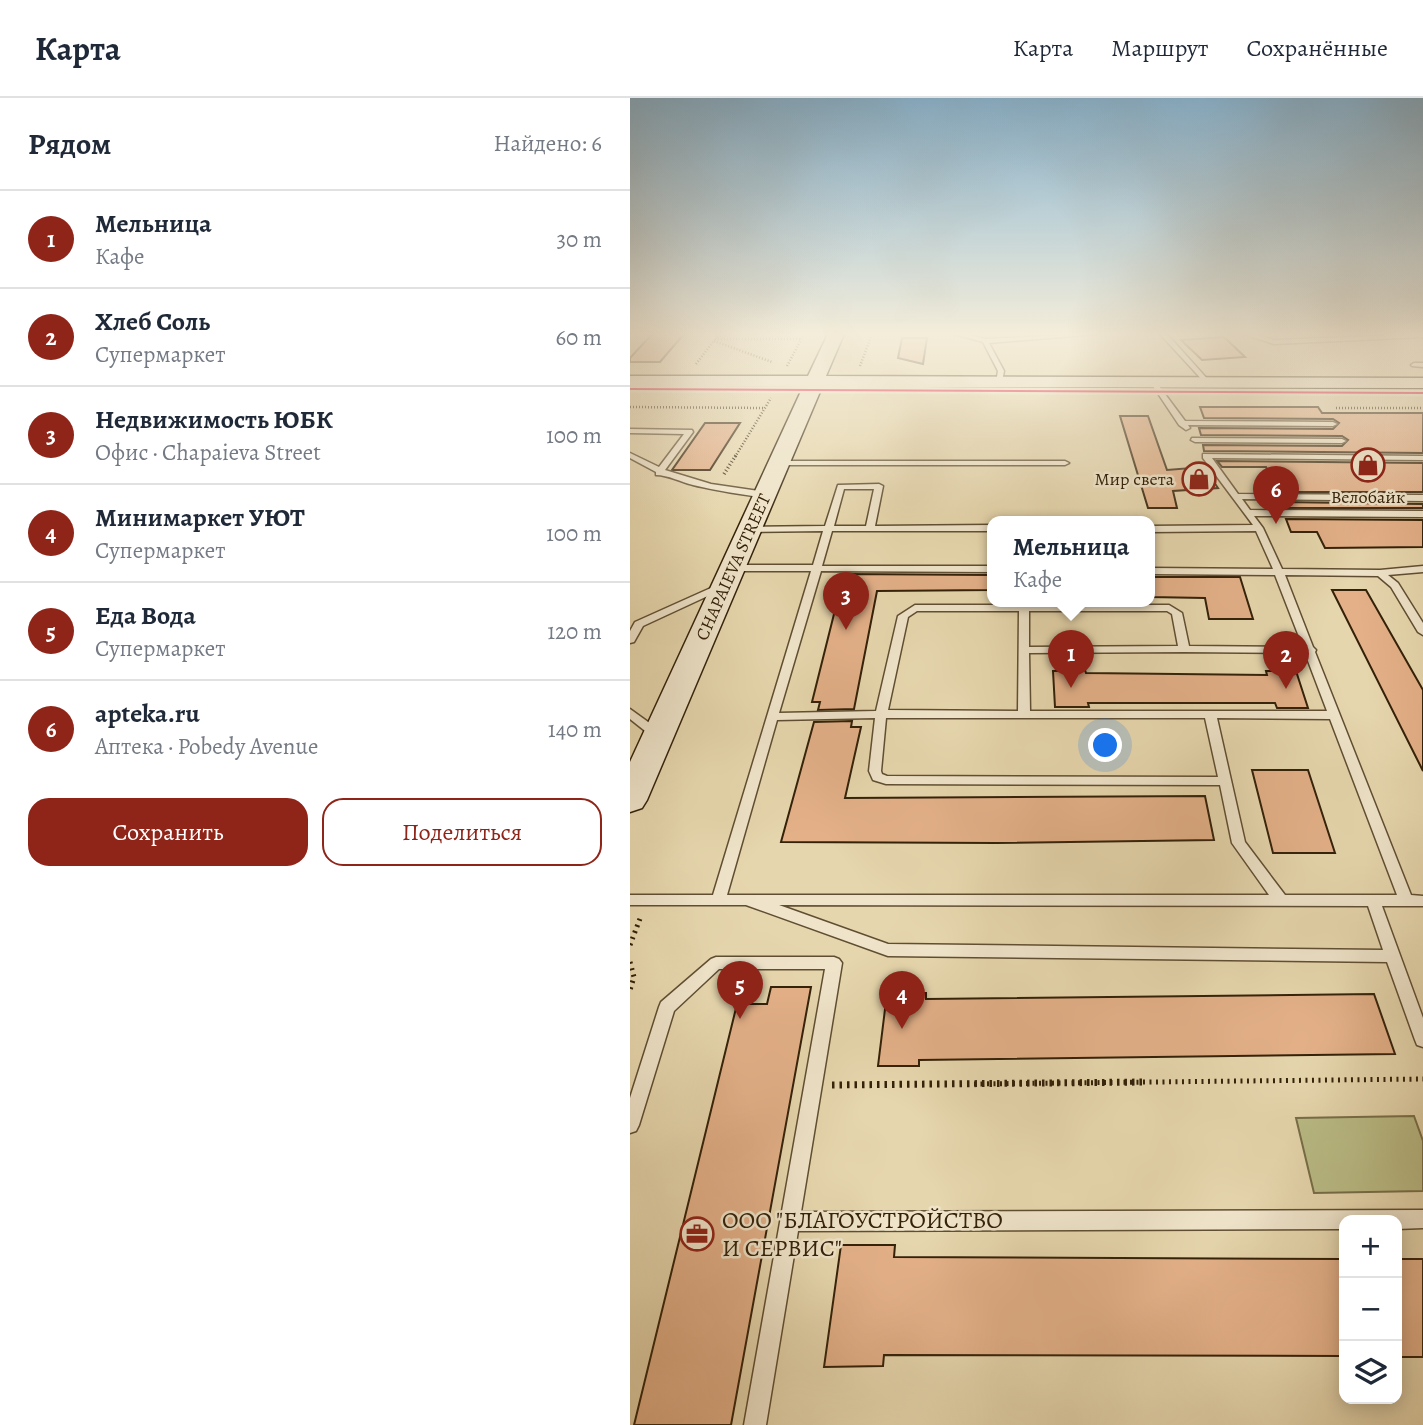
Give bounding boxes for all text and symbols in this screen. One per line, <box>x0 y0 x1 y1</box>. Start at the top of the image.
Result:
text: Карта <box>35 26 121 71</box>
text: Карта <box>1013 32 1073 64</box>
text: Маршрут <box>1111 32 1209 64</box>
text: Сохранённые <box>1247 32 1388 64</box>
text: Рядом <box>28 124 111 164</box>
text: Найдено: 6 <box>494 128 602 159</box>
text: Мельница <box>95 206 212 241</box>
text: 1 <box>47 224 55 255</box>
text: 30 m <box>556 224 602 255</box>
text: Кафе <box>95 241 145 272</box>
text: Хлеб Соль <box>95 304 210 339</box>
text: 2 <box>45 322 57 353</box>
text: 60 m <box>555 322 602 353</box>
text: Супермаркет <box>95 339 226 370</box>
text: Недвижимость ЮБК <box>95 402 333 437</box>
text: 3 <box>46 420 56 451</box>
text: 100 m <box>546 420 602 451</box>
text: Офис · Chapaieva Street <box>95 437 321 468</box>
shop icon: Велобайк <box>1349 446 1387 484</box>
shop icon: Мир света <box>1180 460 1218 498</box>
pin: 6 <box>1253 466 1299 524</box>
place label: Мир света <box>1095 467 1175 491</box>
place label: Велобайк <box>1331 485 1405 509</box>
street label: CHAPAIEVA STREET <box>690 490 776 644</box>
text: Минимаркет УЮТ <box>95 500 305 535</box>
popup <box>987 516 1155 607</box>
text: 4 <box>46 518 56 549</box>
text: 100 m <box>546 518 602 549</box>
text: Мельница <box>1013 529 1129 564</box>
text: Супермаркет <box>95 535 226 566</box>
text: Кафе <box>1013 564 1062 595</box>
pin: 3 <box>823 572 869 630</box>
text: Еда Вода <box>95 598 196 633</box>
text: 5 <box>46 616 56 647</box>
text: 120 m <box>547 616 602 647</box>
pin: 1 <box>1048 630 1094 688</box>
pin: 2 <box>1263 631 1309 689</box>
text: Супермаркет <box>95 633 226 664</box>
text: apteka.ru <box>95 696 200 731</box>
text: 6 <box>46 714 56 745</box>
text: 140 m <box>548 714 602 745</box>
your location <box>1088 728 1122 762</box>
text: Аптека · Pobedy Avenue <box>95 731 318 762</box>
button: Сохранить <box>28 798 308 866</box>
button: Поделиться <box>322 798 602 866</box>
pin: 5 <box>717 961 763 1019</box>
pin: 4 <box>879 971 925 1029</box>
place label: ООО "БЛАГОУСТРОЙСТВО И СЕРВИС" <box>722 1204 1003 1264</box>
office icon: ООО "БЛАГОУСТРОЙСТВО И СЕРВИС" <box>678 1215 716 1253</box>
map controls <box>1339 1215 1402 1404</box>
button: + <box>1339 1215 1402 1278</box>
button: − <box>1339 1278 1402 1341</box>
button: layers <box>1339 1341 1402 1404</box>

